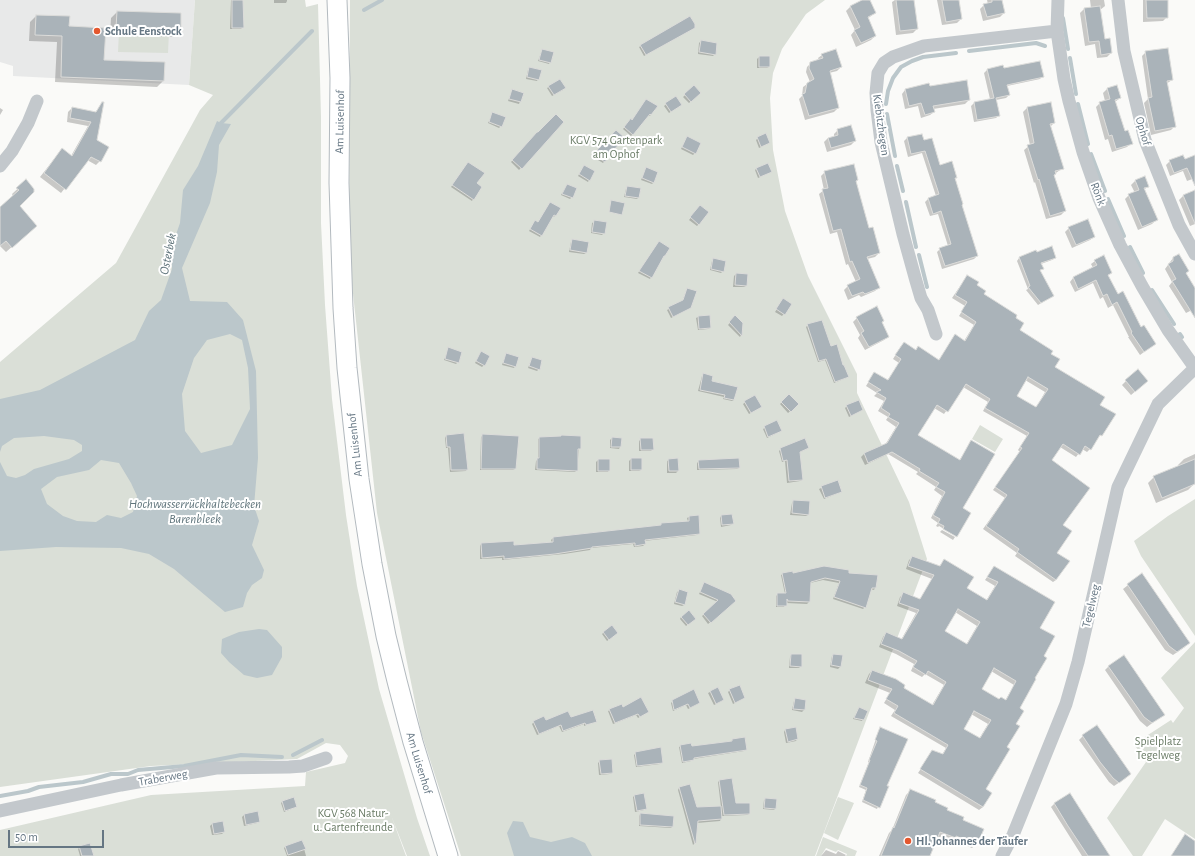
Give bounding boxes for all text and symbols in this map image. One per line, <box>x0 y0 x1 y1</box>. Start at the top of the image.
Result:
place label: Schule Eenstock <box>105 24 182 38</box>
marker: Schule Eenstock <box>92 26 102 36</box>
street label: Am Luisenhof <box>332 90 348 154</box>
street label: Kiebitzhegen <box>870 93 892 157</box>
street label: Ophof <box>1132 115 1154 147</box>
park label: KGV 574 Gartenpark am Ophof <box>570 133 662 161</box>
street label: Rönk <box>1087 180 1109 208</box>
water label: Osterbek <box>156 232 180 276</box>
street label: Am Luisenhof <box>344 412 366 478</box>
water label: Hochwasserrückhaltebecken Barenbleek <box>129 496 261 527</box>
street label: Tegelweg <box>1079 583 1103 629</box>
street label: Am Luisenhof <box>403 730 435 796</box>
park label: Spielplatz Tegelweg <box>1135 734 1181 762</box>
street label: Traberweg <box>137 767 189 789</box>
park label: KGV 568 Natur- u. Gartenfreunde <box>313 806 393 834</box>
scale bar <box>10 822 106 848</box>
text: 50 m <box>15 831 38 843</box>
place label: Hl. Johannes der Täufer <box>916 834 1028 848</box>
marker: Hl. Johannes der Täufer <box>903 836 913 846</box>

